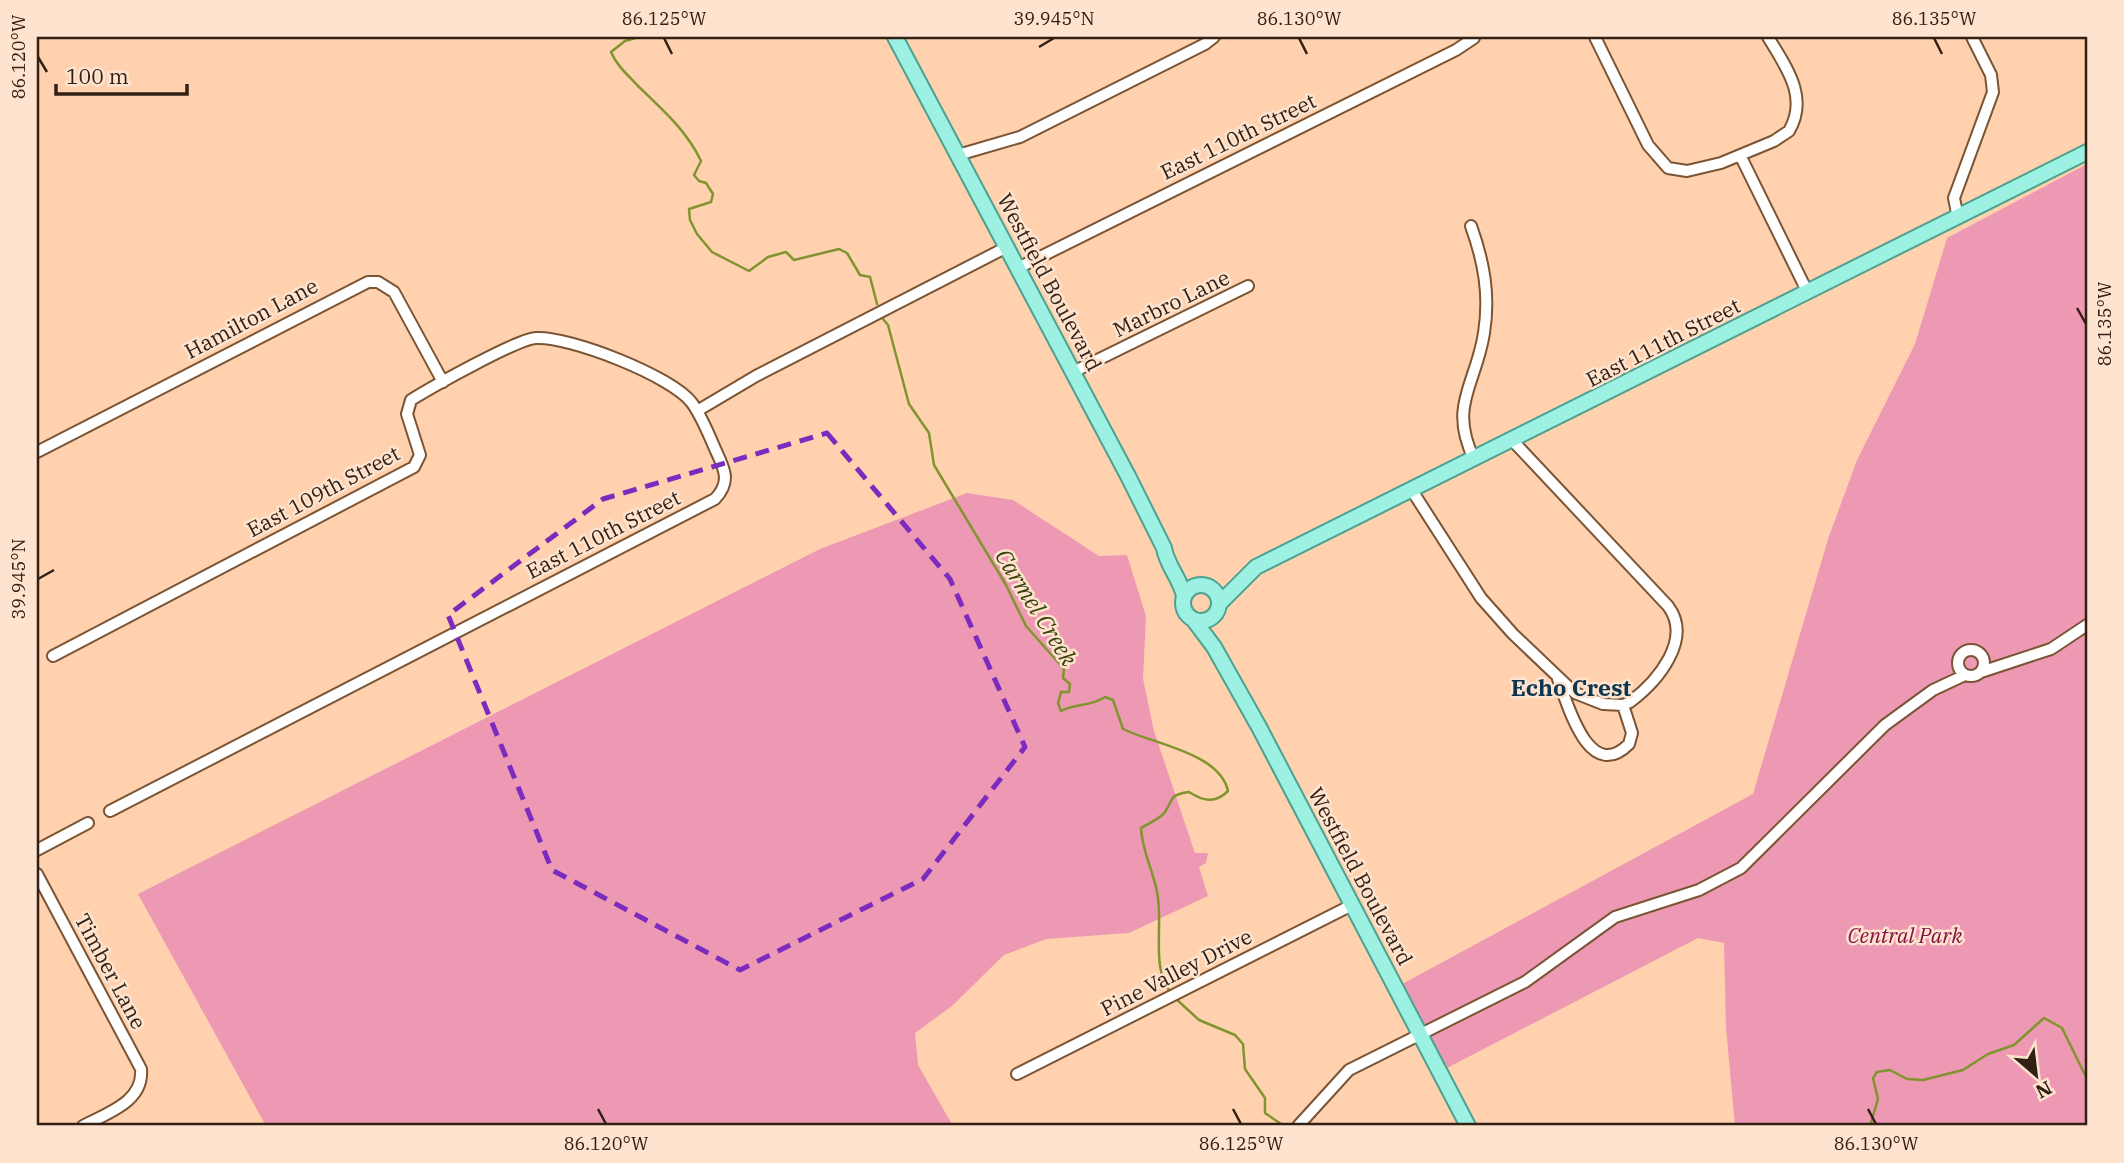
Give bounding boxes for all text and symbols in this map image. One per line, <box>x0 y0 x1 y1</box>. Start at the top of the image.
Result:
text: 86.125°W <box>622 7 707 30</box>
text: 39.945°N <box>1013 7 1095 30</box>
text: 86.130°W <box>1257 7 1342 30</box>
text: 86.135°W <box>1892 7 1977 30</box>
text: 86.120°W <box>7 14 30 99</box>
scale bar <box>56 52 187 96</box>
text: 100 m <box>66 62 129 90</box>
street label: East 110th Street <box>1156 86 1320 186</box>
street label: Westfield Boulevard <box>991 188 1109 376</box>
street label: Marbro Lane <box>1108 263 1234 343</box>
street label: Hamilton Lane <box>179 271 323 365</box>
text: 86.135°W <box>2093 281 2116 366</box>
street label: East 111th Street <box>1581 291 1745 393</box>
street label: East 109th Street <box>242 439 404 543</box>
street label: East 110th Street <box>521 483 685 585</box>
text: 39.945°N <box>7 538 30 620</box>
water label: Carmel Creek <box>989 543 1085 672</box>
district label: Echo Crest <box>1511 672 1632 702</box>
street label: Westfield Boulevard <box>1302 782 1420 970</box>
street label: Timber Lane <box>69 908 153 1034</box>
park label: Central Park <box>1847 921 1963 949</box>
street label: Pine Valley Drive <box>1096 922 1256 1022</box>
north arrow <box>2002 1040 2072 1110</box>
text: N <box>2032 1076 2056 1104</box>
text: 86.120°W <box>564 1132 649 1155</box>
text: 86.125°W <box>1199 1132 1284 1155</box>
text: 86.130°W <box>1834 1132 1919 1155</box>

